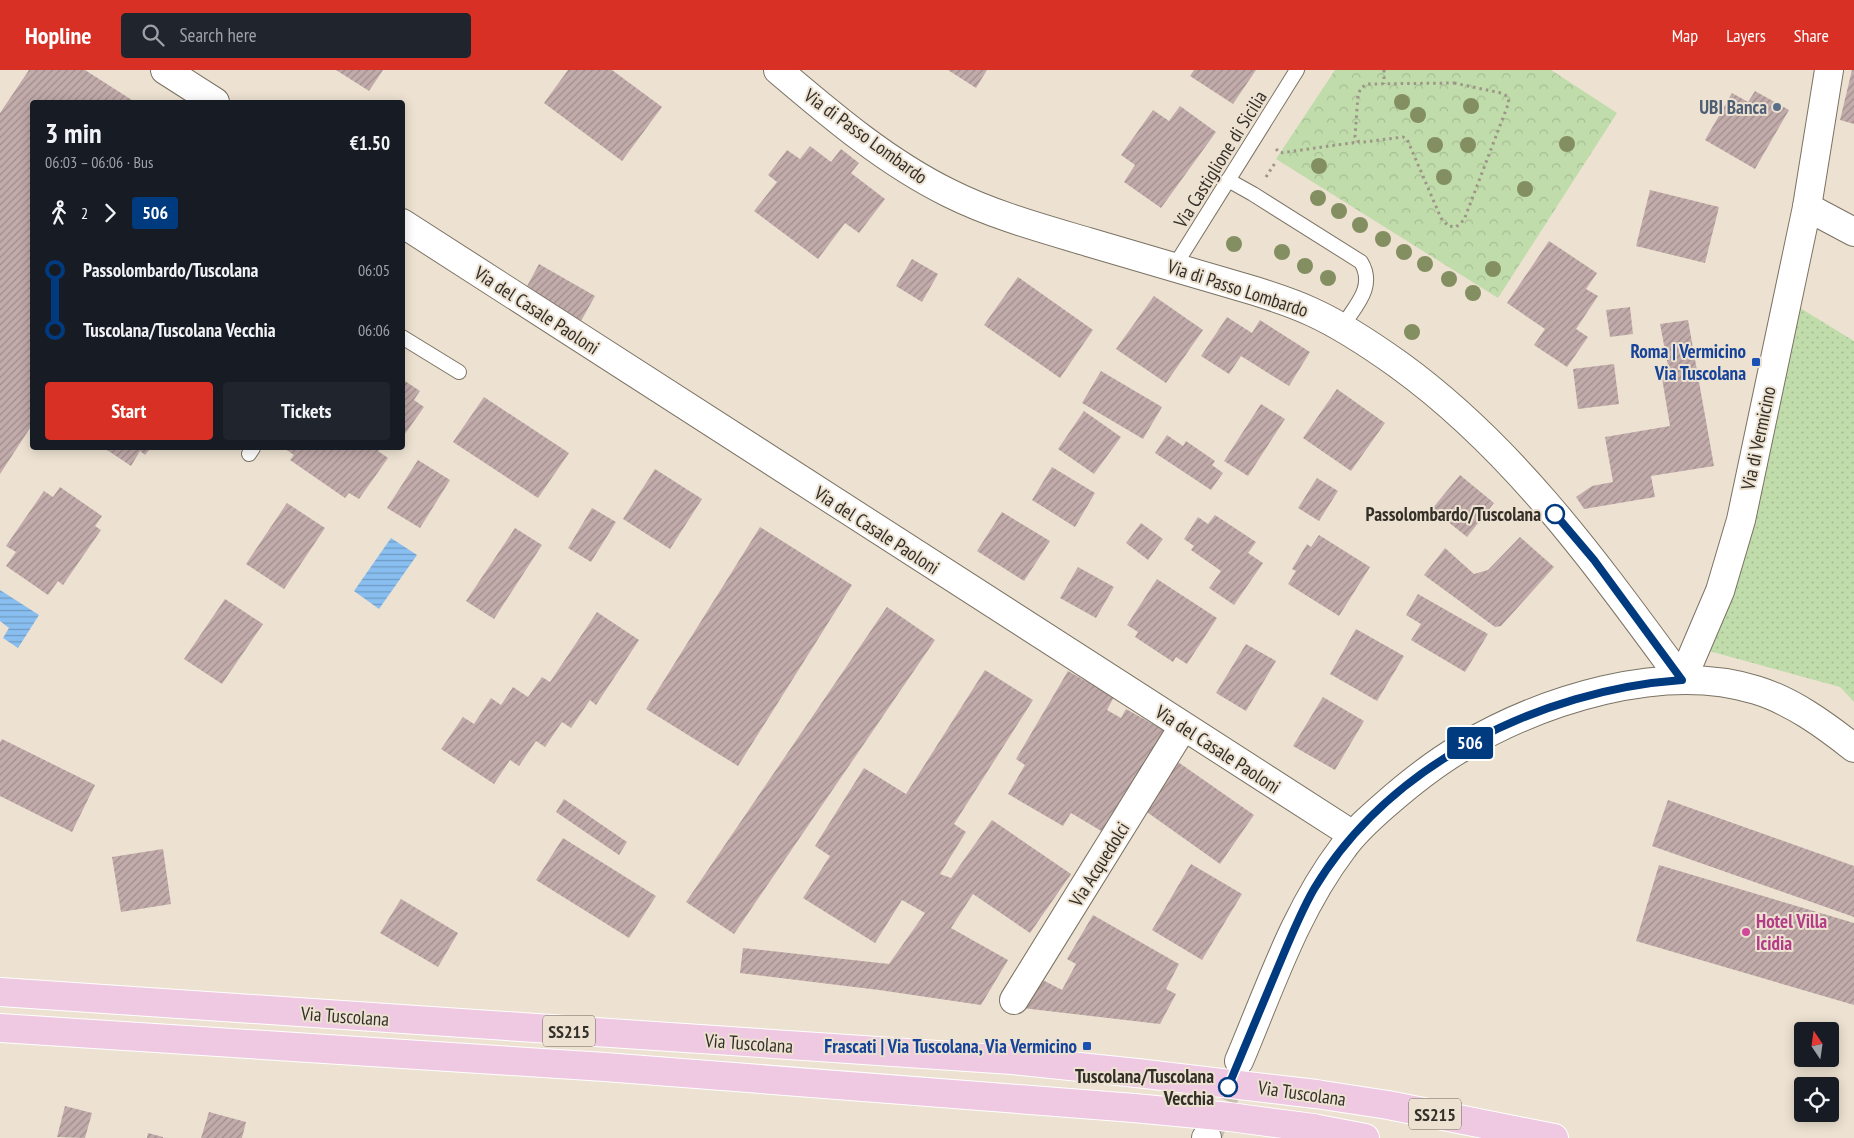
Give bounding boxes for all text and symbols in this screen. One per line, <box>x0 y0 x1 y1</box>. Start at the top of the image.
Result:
search box <box>121 13 471 58</box>
text: Hopline <box>25 20 91 51</box>
icon: search <box>139 21 167 49</box>
text: Search here <box>179 23 257 47</box>
text: Map <box>1672 24 1698 47</box>
text: Layers <box>1726 24 1766 47</box>
text: Share <box>1794 24 1829 47</box>
street label: Via di Passo Lombardo <box>799 83 932 189</box>
street label: Via Castiglione di Sicilia <box>1168 86 1272 233</box>
place label: UBI Banca <box>1699 95 1767 119</box>
marker: UBI Banca <box>1771 101 1783 113</box>
text: 3 min <box>45 114 102 151</box>
text: €1.50 <box>350 131 390 155</box>
text: 06:03 – 06:06 · Bus <box>45 152 153 172</box>
icon: walk <box>45 199 73 227</box>
icon: forward <box>96 199 124 227</box>
text: 506 <box>142 201 168 224</box>
text: 2 <box>81 203 88 223</box>
street label: Via di Passo Lombardo <box>1164 254 1312 322</box>
text: Passolombardo/Tuscolana <box>83 258 258 282</box>
text: 06:05 <box>358 260 390 280</box>
street label: Via del Casale Paoloni <box>469 260 604 359</box>
text: Tuscolana/Tuscolana Vecchia <box>83 318 276 342</box>
text: 06:06 <box>358 320 390 340</box>
place label: Roma | Vermicino Via Tuscolana <box>1631 339 1746 385</box>
marker: Roma | Vermicino Via Tuscolana <box>1750 356 1762 368</box>
button: Start <box>45 382 213 440</box>
button: Tickets <box>223 382 390 440</box>
street label: Via di Vermicino <box>1735 384 1781 493</box>
street label: Via del Casale Paoloni <box>809 480 944 579</box>
place label: Passolombardo/Tuscolana <box>1366 502 1541 526</box>
marker: Passolombardo/Tuscolana <box>1545 504 1565 524</box>
street label: Via del Casale Paoloni <box>1150 699 1285 798</box>
line badge: 506 <box>1441 727 1499 759</box>
text: 506 <box>1457 731 1483 754</box>
street label: Via Acquedolci <box>1063 817 1134 912</box>
place label: Hotel Villa Icidia <box>1756 909 1827 955</box>
marker: Hotel Villa Icidia <box>1740 926 1752 938</box>
street label: Via Tuscolana <box>299 1001 390 1031</box>
road number: SS215 <box>543 1016 595 1046</box>
north arrow <box>1794 1022 1839 1068</box>
map controls <box>1794 1022 1839 1122</box>
street label: Via Tuscolana <box>703 1028 794 1058</box>
place label: Frascati | Via Tuscolana, Via Vermicino <box>824 1034 1077 1058</box>
marker: Frascati | Via Tuscolana, Via Vermicino <box>1081 1040 1093 1052</box>
place label: Tuscolana/Tuscolana Vecchia <box>1075 1064 1214 1110</box>
street label: Via Tuscolana <box>1256 1075 1347 1111</box>
marker: Tuscolana/Tuscolana Vecchia <box>1218 1077 1238 1097</box>
button: locate <box>1794 1077 1839 1122</box>
road number: SS215 <box>1409 1098 1461 1130</box>

